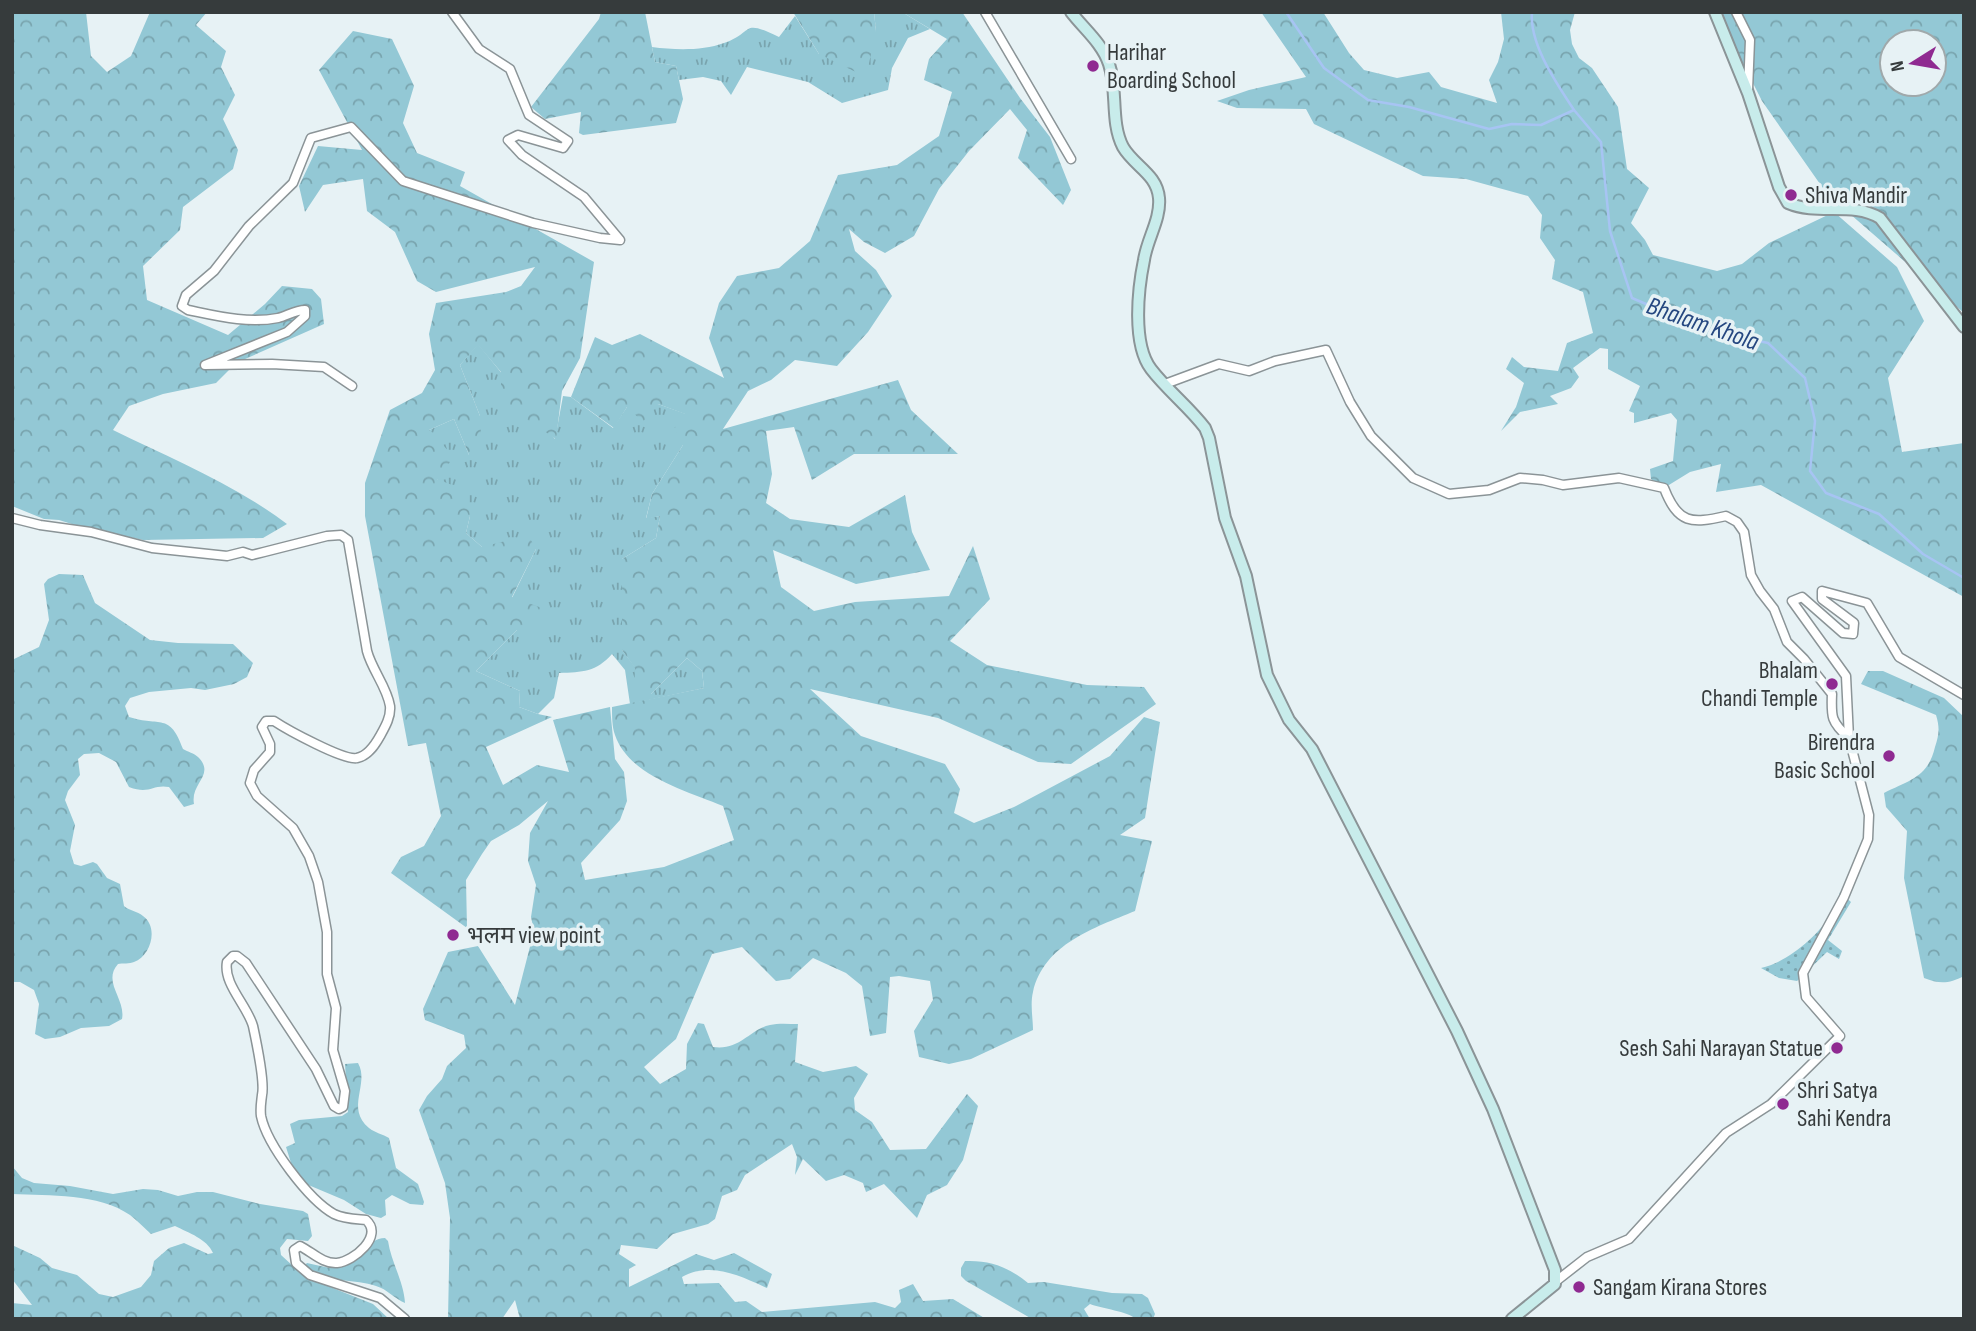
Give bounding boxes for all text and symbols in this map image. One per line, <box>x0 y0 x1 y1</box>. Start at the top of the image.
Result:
north arrow <box>1878 28 1948 98</box>
place label: Harihar Boarding School <box>1107 38 1236 95</box>
marker: Harihar Boarding School <box>1085 58 1101 74</box>
text: N <box>1886 59 1910 73</box>
place label: Shiva Mandir <box>1805 181 1907 210</box>
marker: Shiva Mandir <box>1783 187 1799 203</box>
water label: Bhalam Khola <box>1642 291 1763 358</box>
place label: Bhalam Chandi Temple <box>1701 656 1818 713</box>
marker: Bhalam Chandi Temple <box>1824 676 1840 692</box>
place label: Birendra Basic School <box>1774 728 1875 785</box>
marker: Birendra Basic School <box>1881 748 1897 764</box>
place label: भलम view point <box>467 921 601 950</box>
marker: भलम view point <box>445 927 461 943</box>
place label: Sesh Sahi Narayan Statue <box>1619 1034 1823 1063</box>
marker: Sesh Sahi Narayan Statue <box>1829 1040 1845 1056</box>
place label: Shri Satya Sahi Kendra <box>1797 1076 1891 1133</box>
marker: Shri Satya Sahi Kendra <box>1775 1096 1791 1112</box>
place label: Sangam Kirana Stores <box>1593 1273 1767 1302</box>
marker: Sangam Kirana Stores <box>1571 1279 1587 1295</box>

